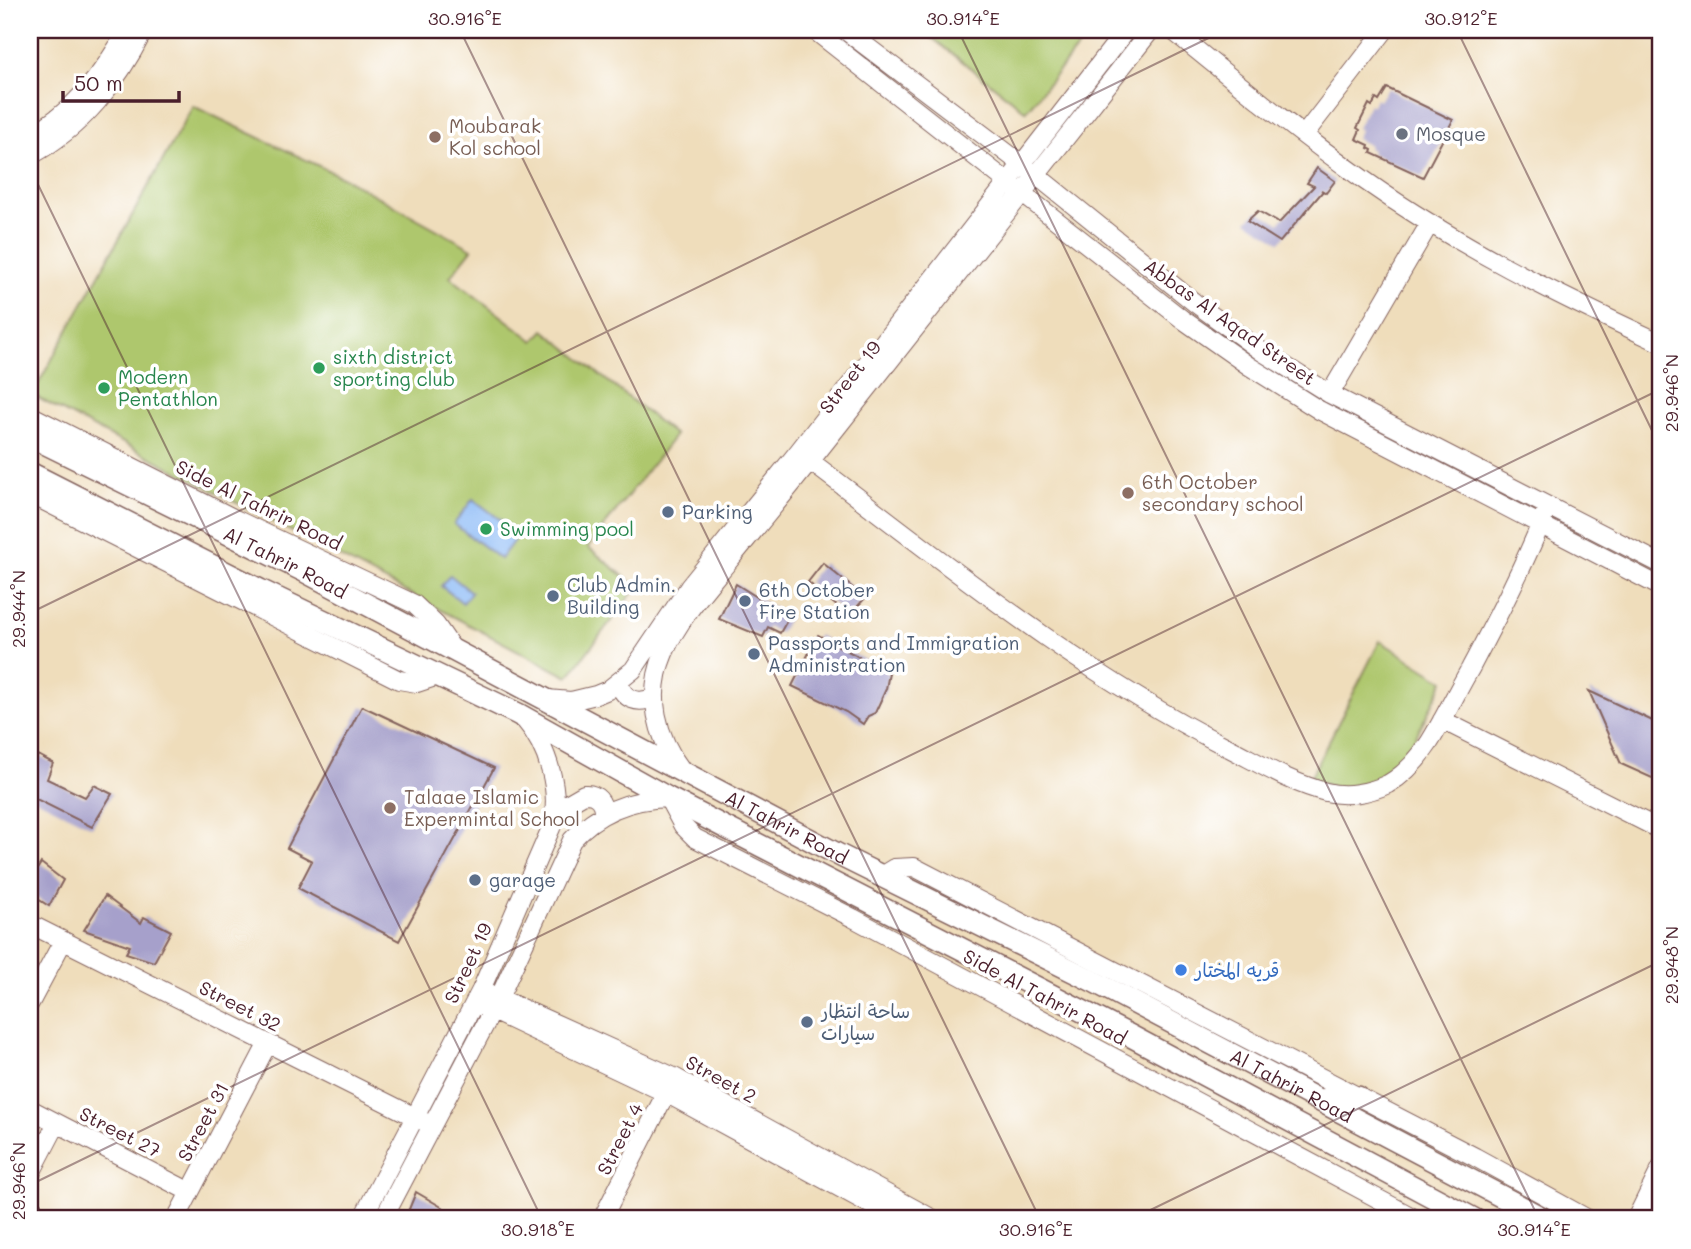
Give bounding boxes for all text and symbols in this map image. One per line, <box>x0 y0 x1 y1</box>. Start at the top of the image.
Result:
text: 30.916°E <box>428 6 502 30</box>
text: 30.914°E <box>926 6 1000 30</box>
text: 30.912°E <box>1425 6 1497 30</box>
scale bar <box>63 60 178 104</box>
text: 50 m <box>74 69 123 96</box>
place label: Moubarak Kol school <box>449 113 541 160</box>
place label: Mosque <box>1416 121 1486 146</box>
marker: Mosque <box>1394 126 1410 142</box>
marker: Moubarak Kol school <box>427 129 443 145</box>
street label: Abbas Al Aqad Street <box>1139 253 1321 390</box>
street label: Street 19 <box>813 335 886 418</box>
place label: sixth district sporting club <box>333 344 455 391</box>
text: 29.946°N <box>1659 354 1683 432</box>
marker: sixth district sporting club <box>311 360 327 376</box>
place label: Modern Pentathlon <box>118 364 218 411</box>
marker: Modern Pentathlon <box>96 380 112 396</box>
street label: Side Al Tahrir Road <box>172 453 346 556</box>
place label: 6th October secondary school <box>1142 469 1304 516</box>
marker: 6th October secondary school <box>1120 485 1136 501</box>
place label: Parking <box>682 499 752 524</box>
marker: Parking <box>660 504 676 520</box>
place label: Swimming pool <box>500 516 634 541</box>
street label: Al Tahrir Road <box>220 520 352 604</box>
marker: Swimming pool <box>478 521 494 537</box>
text: 29.944°N <box>6 570 30 648</box>
place label: Club Admin. Building <box>567 572 676 619</box>
place label: 6th October Fire Station <box>759 577 875 624</box>
marker: Club Admin. Building <box>545 588 561 604</box>
marker: 6th October Fire Station <box>737 593 753 609</box>
place label: Passports and Immigration Administration <box>768 630 1019 677</box>
marker: Passports and Immigration Administration <box>746 646 762 662</box>
place label: Talaae Islamic Expermintal School <box>404 784 580 831</box>
street label: Al Tahrir Road <box>721 784 853 870</box>
marker: Talaae Islamic Expermintal School <box>382 800 398 816</box>
place label: garage <box>489 867 556 892</box>
marker: garage <box>467 872 483 888</box>
street label: Street 19 <box>438 918 497 1007</box>
text: 29.948°N <box>1659 926 1683 1004</box>
street label: Side Al Tahrir Road <box>959 943 1131 1050</box>
place label: قريه المختار <box>1193 957 1279 982</box>
marker: قريه المختار <box>1173 962 1189 978</box>
street label: Street 32 <box>195 974 285 1037</box>
place label: ساحة انتظار سيارات <box>820 998 910 1045</box>
marker: ساحة انتظار سيارات <box>799 1014 815 1030</box>
street label: Al Tahrir Road <box>1226 1043 1357 1128</box>
street label: Street 2 <box>681 1049 761 1108</box>
street label: Street 31 <box>171 1078 234 1166</box>
street label: Street 4 <box>591 1098 648 1179</box>
street label: Street 27 <box>75 1101 165 1163</box>
text: 29.946°N <box>6 1142 30 1220</box>
text: 30.918°E <box>501 1217 575 1241</box>
text: 30.916°E <box>999 1217 1073 1241</box>
text: 30.914°E <box>1497 1217 1571 1241</box>

